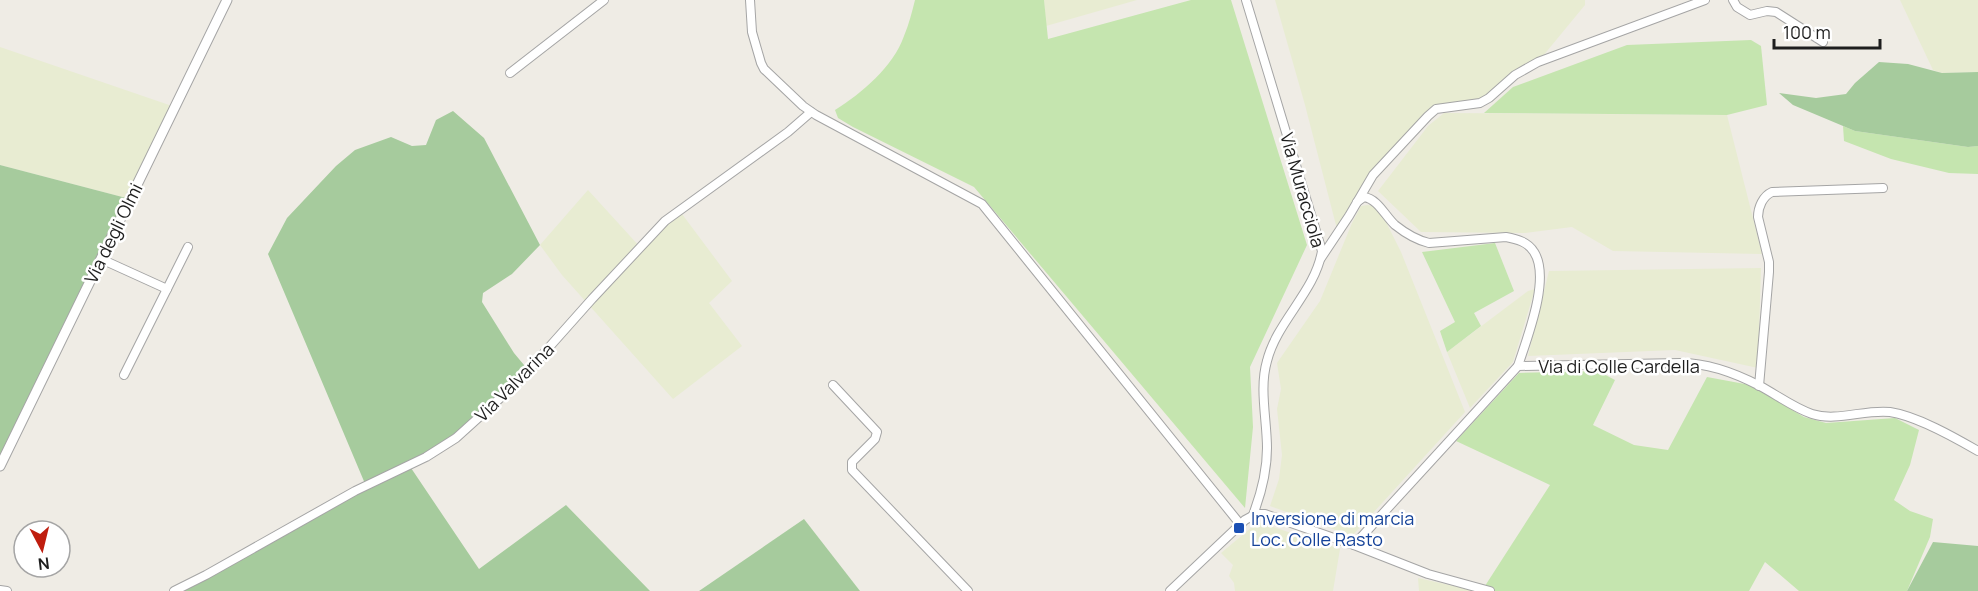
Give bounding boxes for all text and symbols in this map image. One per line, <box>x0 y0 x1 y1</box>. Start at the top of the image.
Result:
scale bar <box>1774 12 1880 50</box>
text: 100 m <box>1783 20 1831 44</box>
street label: Via Muracciola <box>1275 130 1331 250</box>
street label: Via degli Olmi <box>78 179 148 287</box>
street label: Via Valvarina <box>469 337 559 427</box>
street label: Via di Colle Cardella <box>1538 354 1700 378</box>
place label: Inversione di marcia Loc. Colle Rasto <box>1251 506 1414 551</box>
north arrow <box>12 519 72 579</box>
marker: Inversione di marcia Loc. Colle Rasto <box>1232 521 1246 535</box>
text: N <box>37 552 51 576</box>

